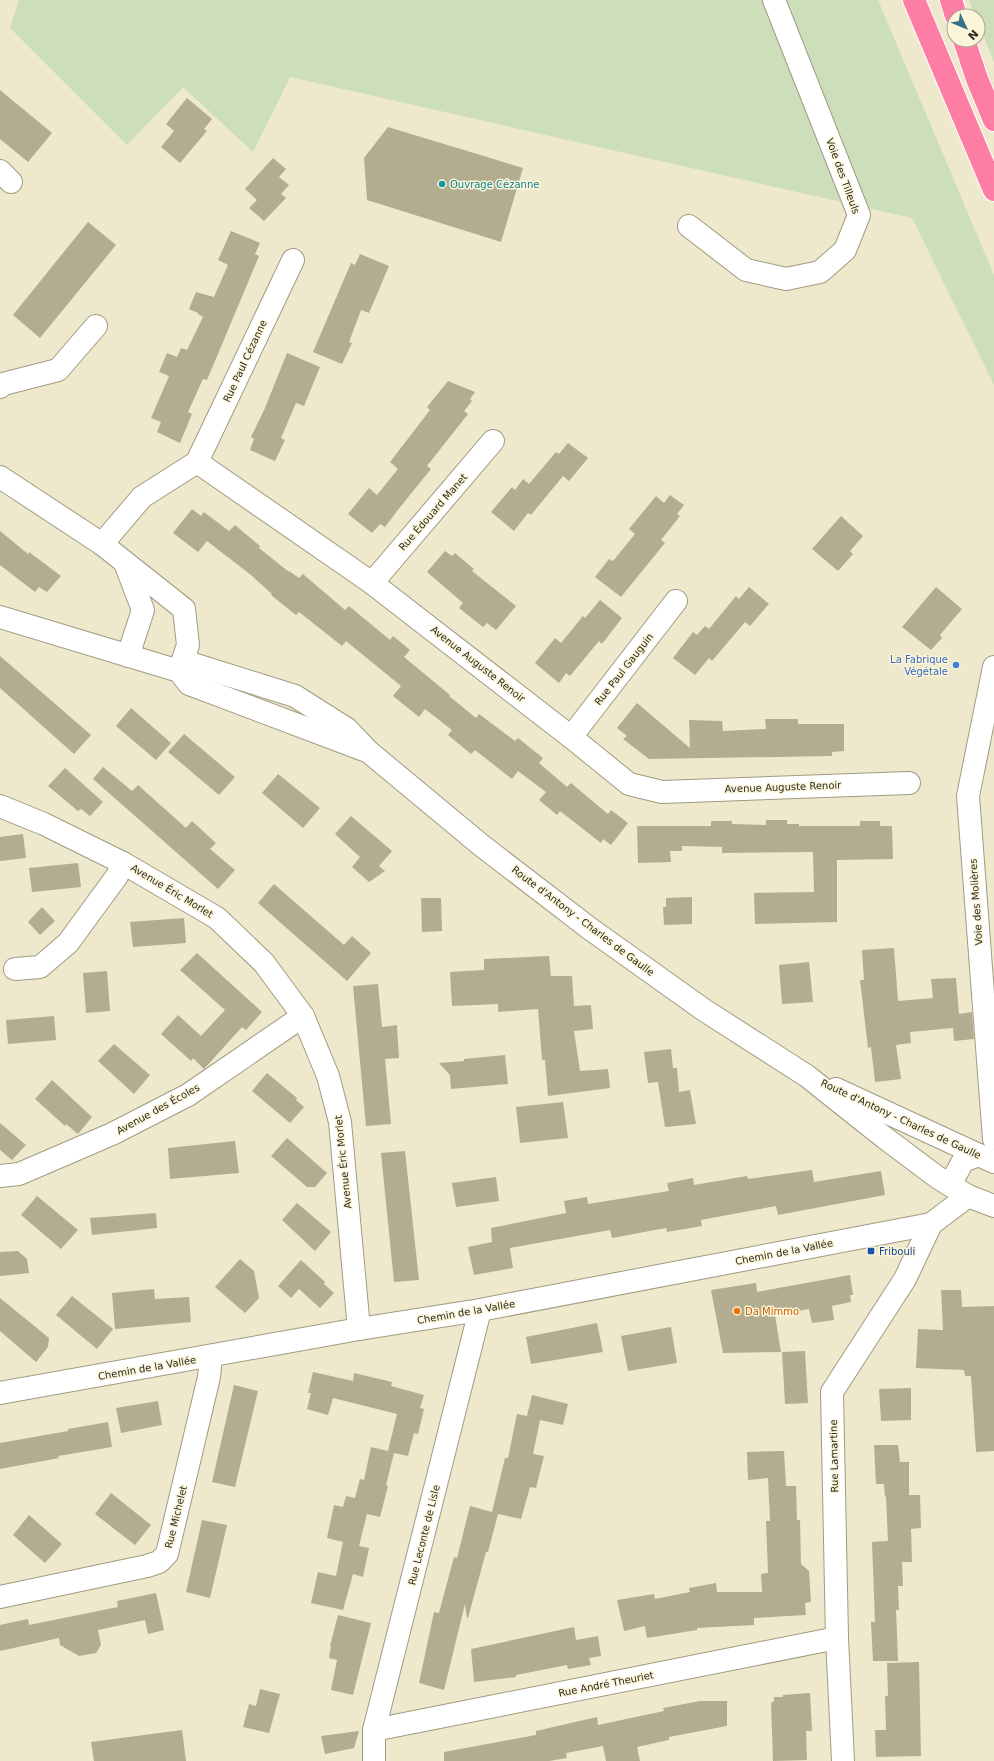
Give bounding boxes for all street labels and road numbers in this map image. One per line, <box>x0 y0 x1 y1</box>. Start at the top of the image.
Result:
street label: Voie des Tilleuls <box>824 137 862 215</box>
street label: Rue Paul Cézanne <box>221 318 269 404</box>
street label: Rue Édouard Manet <box>396 471 469 553</box>
street label: Avenue Auguste Renoir <box>429 624 528 705</box>
street label: Rue Paul Gauguin <box>593 631 655 707</box>
street label: Avenue Auguste Renoir <box>725 779 842 795</box>
street label: Voie des Molières <box>967 858 985 946</box>
street label: Avenue Éric Morlet <box>129 861 216 920</box>
street label: Route d'Antony - Charles de Gaulle <box>510 864 656 978</box>
street label: Route d'Antony - Charles de Gaulle <box>819 1077 983 1161</box>
street label: Avenue des Écoles <box>114 1081 201 1136</box>
street label: Avenue Éric Morlet <box>332 1115 353 1209</box>
street label: Chemin de la Vallée <box>734 1237 834 1267</box>
street label: Chemin de la Vallée <box>416 1298 516 1326</box>
street label: Chemin de la Vallée <box>97 1354 197 1382</box>
street label: Rue Lamartine <box>828 1419 840 1493</box>
street label: Rue Michelet <box>163 1484 189 1550</box>
street label: Rue Leconte de Lisle <box>406 1484 442 1586</box>
street label: Rue André Theuriet <box>557 1669 655 1699</box>

